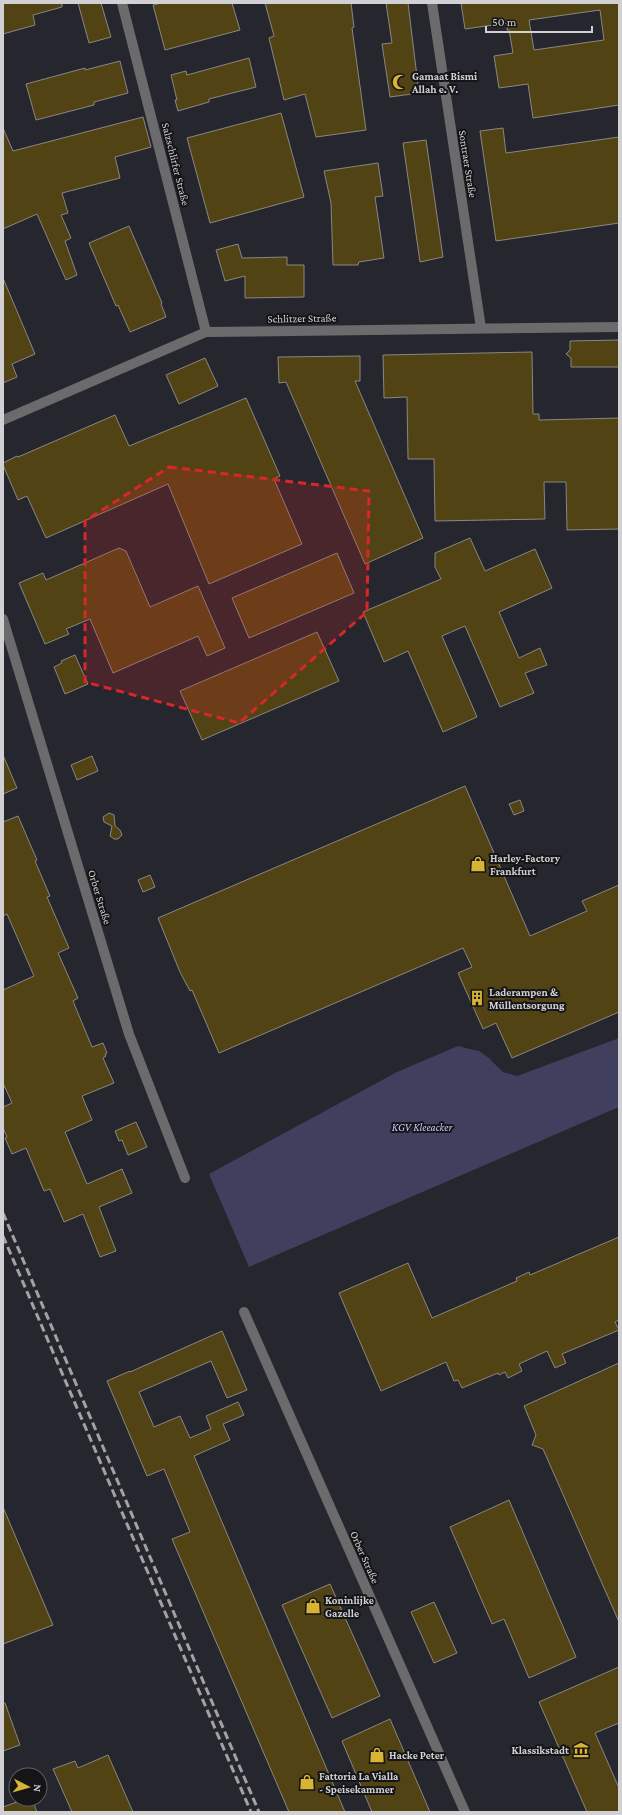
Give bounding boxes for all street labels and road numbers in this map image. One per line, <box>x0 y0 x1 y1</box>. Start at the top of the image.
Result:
street label: Salzschlirfer Straße <box>160 121 192 207</box>
street label: Sontraer Straße <box>457 129 479 199</box>
street label: Schlitzer Straße <box>267 311 337 325</box>
street label: Orber Straße <box>86 868 114 926</box>
street label: Orber Straße <box>348 1529 382 1585</box>

